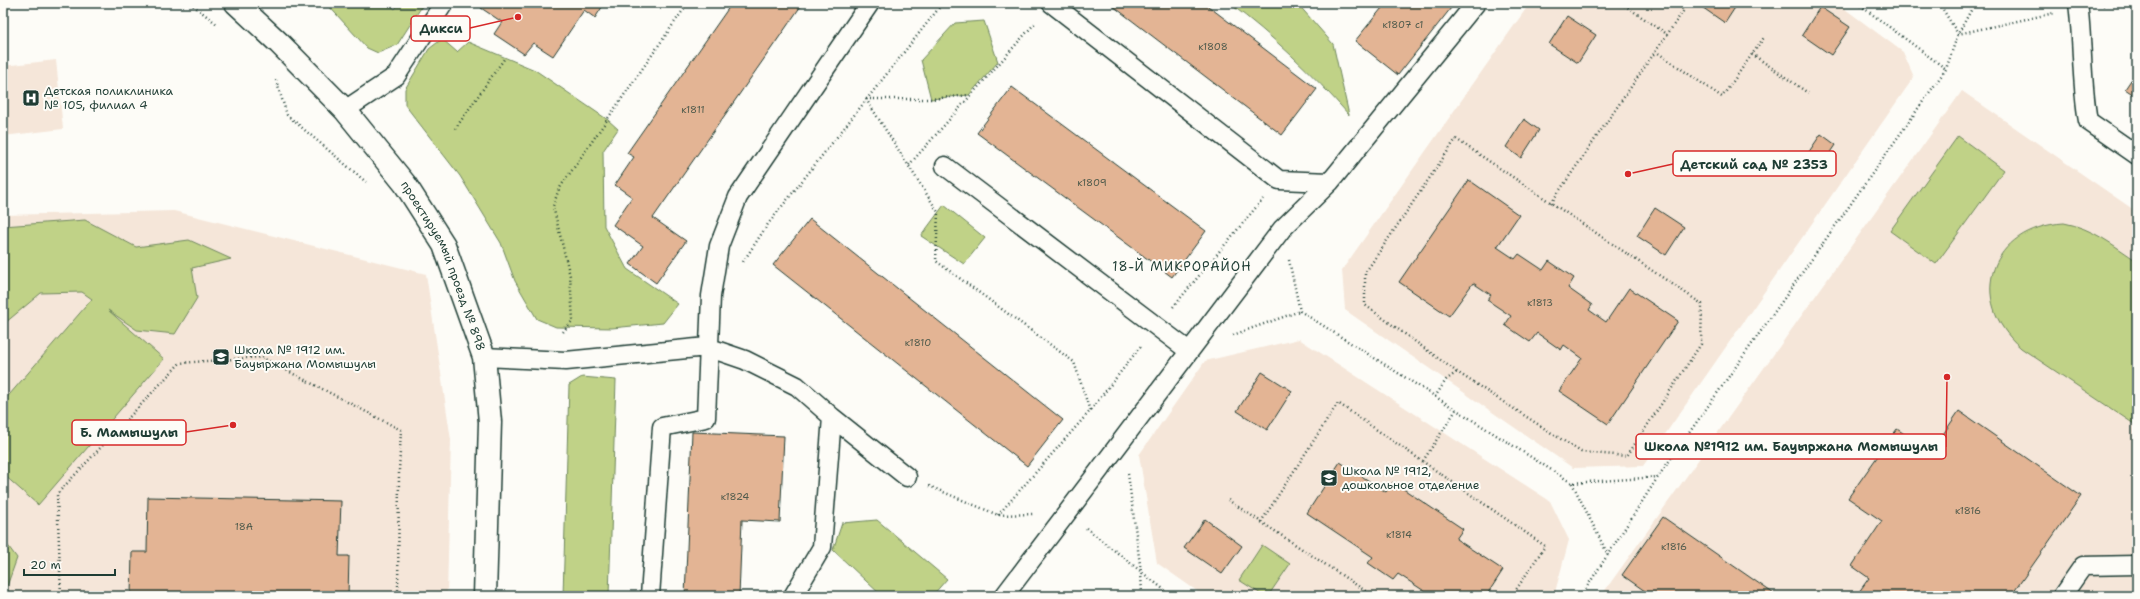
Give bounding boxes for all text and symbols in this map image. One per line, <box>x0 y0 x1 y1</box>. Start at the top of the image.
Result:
callout: Дикси <box>411 16 470 41</box>
house number: к1807 с1 <box>1382 18 1424 31</box>
text: Дикси <box>419 20 463 37</box>
house number: к1808 <box>1198 40 1228 53</box>
place label: Детская поликлиника № 105, филиал 4 <box>44 83 174 113</box>
hospital icon: Детская поликлиника № 105, филиал 4 <box>21 88 41 108</box>
house number: к1811 <box>681 103 705 116</box>
callout: Детский сад № 2353 <box>1673 151 1836 176</box>
text: Детский сад № 2353 <box>1680 156 1828 173</box>
house number: к1809 <box>1077 176 1107 189</box>
street label: проектируемый проезд № 898 <box>397 178 489 353</box>
district label: 18-Й МИКРОРАЙОН <box>1112 257 1252 275</box>
house number: к1813 <box>1527 296 1553 309</box>
house number: к1810 <box>905 336 931 349</box>
place label: Школа № 1912 им. Бауыржана Момышулы <box>234 342 376 372</box>
school or university icon: Школа № 1912 им. Бауыржана Момышулы <box>211 347 231 367</box>
callout: Б. Мамышулы <box>72 420 186 445</box>
text: Б. Мамышулы <box>80 424 178 441</box>
callout: Школа №1912 им. Бауыржана Момышулы <box>1636 434 1946 459</box>
text: Школа №1912 им. Бауыржана Момышулы <box>1644 438 1938 455</box>
place label: Школа № 1912, дошкольное отделение <box>1342 463 1480 493</box>
school or university icon: Школа № 1912, дошкольное отделение <box>1319 468 1339 488</box>
house number: к1824 <box>721 490 749 503</box>
house number: к1816 <box>1955 504 1981 517</box>
house number: 18А <box>235 520 253 533</box>
house number: к1814 <box>1386 528 1412 541</box>
house number: к1816 <box>1661 540 1687 553</box>
scale bar <box>24 551 115 577</box>
text: 20 m <box>30 557 61 573</box>

